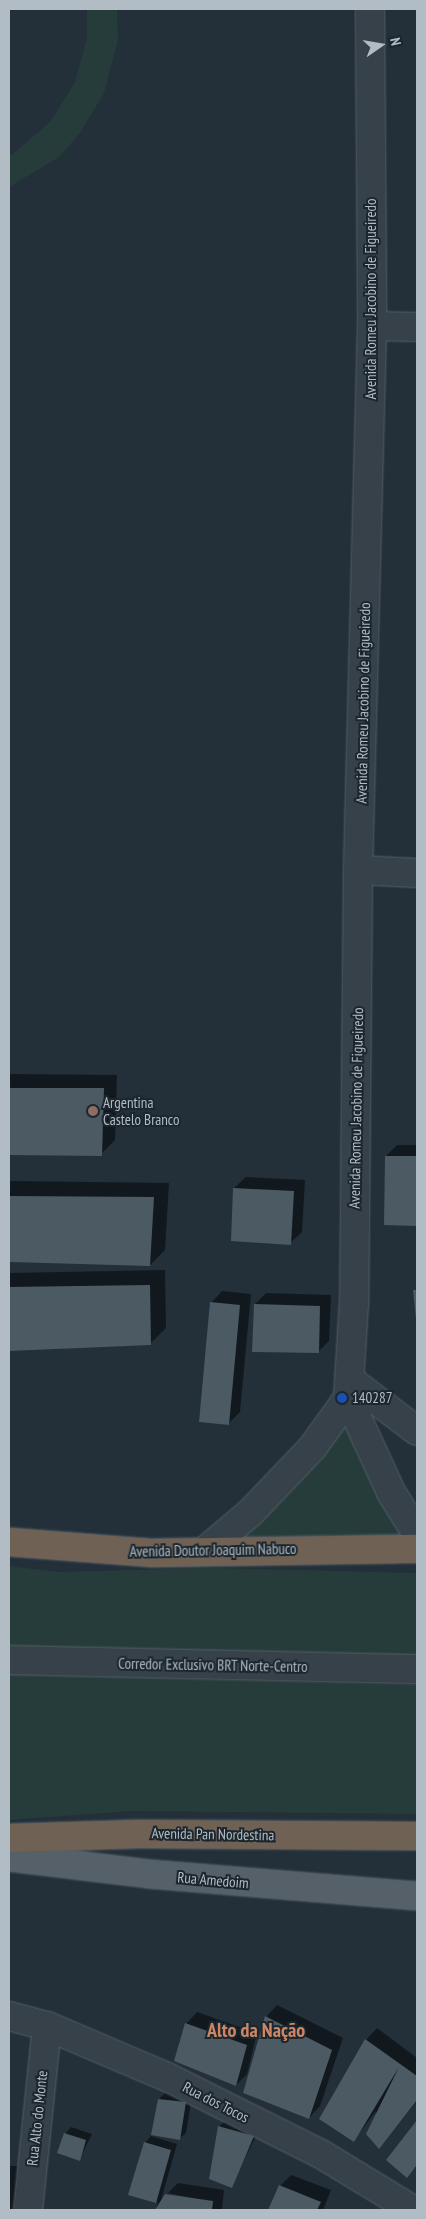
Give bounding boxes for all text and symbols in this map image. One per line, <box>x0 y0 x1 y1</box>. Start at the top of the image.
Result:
north arrow <box>356 20 406 70</box>
text: N <box>386 36 405 47</box>
street label: Avenida Romeu Jacobino de Figueiredo <box>362 198 380 400</box>
street label: Avenida Romeu Jacobino de Figueiredo <box>352 602 374 804</box>
street label: Avenida Romeu Jacobino de Figueiredo <box>345 1007 367 1209</box>
place label: Argentina Castelo Branco <box>103 1093 179 1128</box>
marker: Argentina Castelo Branco <box>87 1105 99 1117</box>
place label: 140287 <box>352 1389 392 1407</box>
marker: 140287 <box>336 1392 348 1404</box>
street label: Avenida Doutor Joaquim Nabuco <box>129 1540 297 1560</box>
street label: Corredor Exclusivo BRT Norte-Centro <box>118 1654 308 1676</box>
street label: Avenida Pan Nordestina <box>152 1824 274 1844</box>
street label: Rua Amedoim <box>176 1868 250 1892</box>
district label: Alto da Nação <box>207 2018 305 2042</box>
street label: Rua Alto do Monte <box>23 2069 51 2167</box>
street label: Rua dos Tocos <box>180 2078 252 2126</box>

